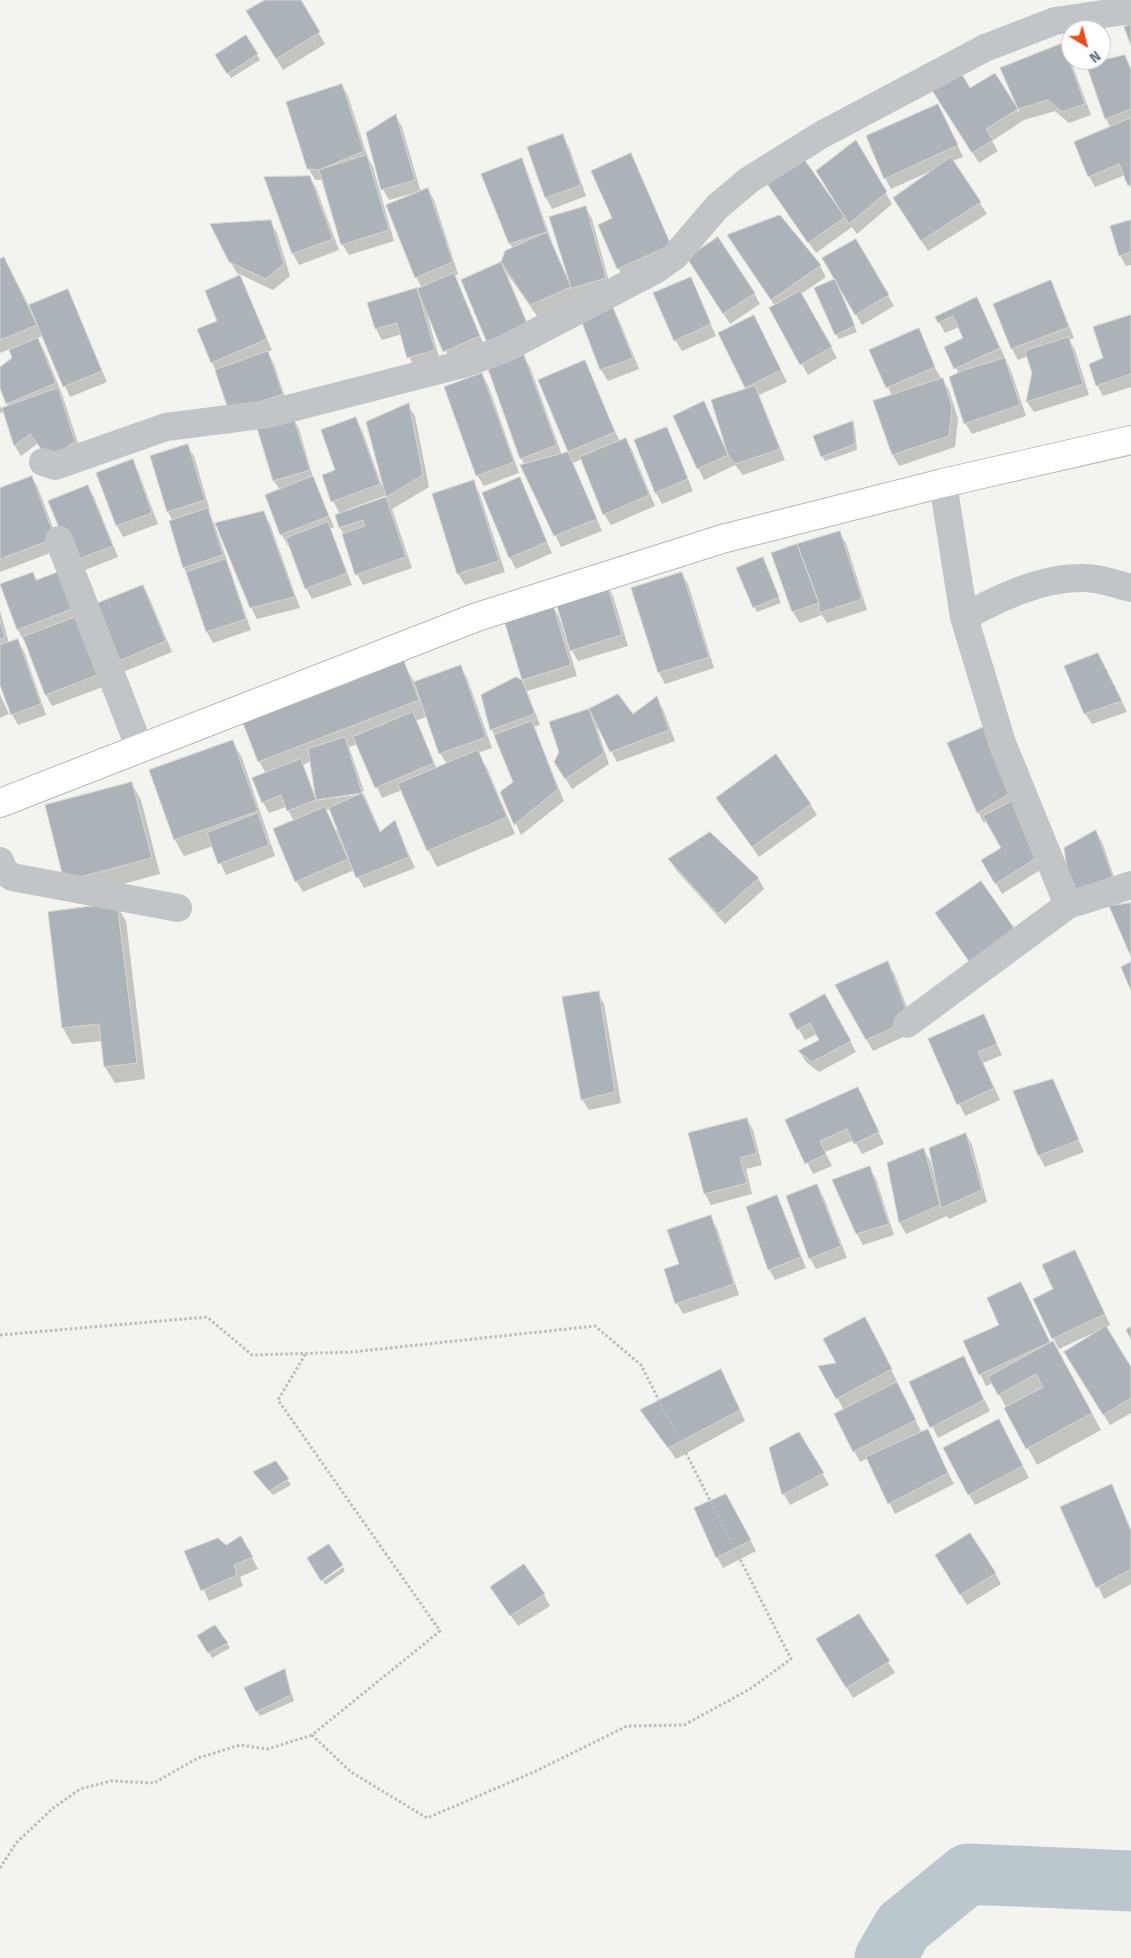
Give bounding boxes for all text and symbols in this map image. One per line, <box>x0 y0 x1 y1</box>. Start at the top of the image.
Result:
north arrow <box>1061 20 1111 70</box>
text: N <box>1086 47 1104 66</box>

